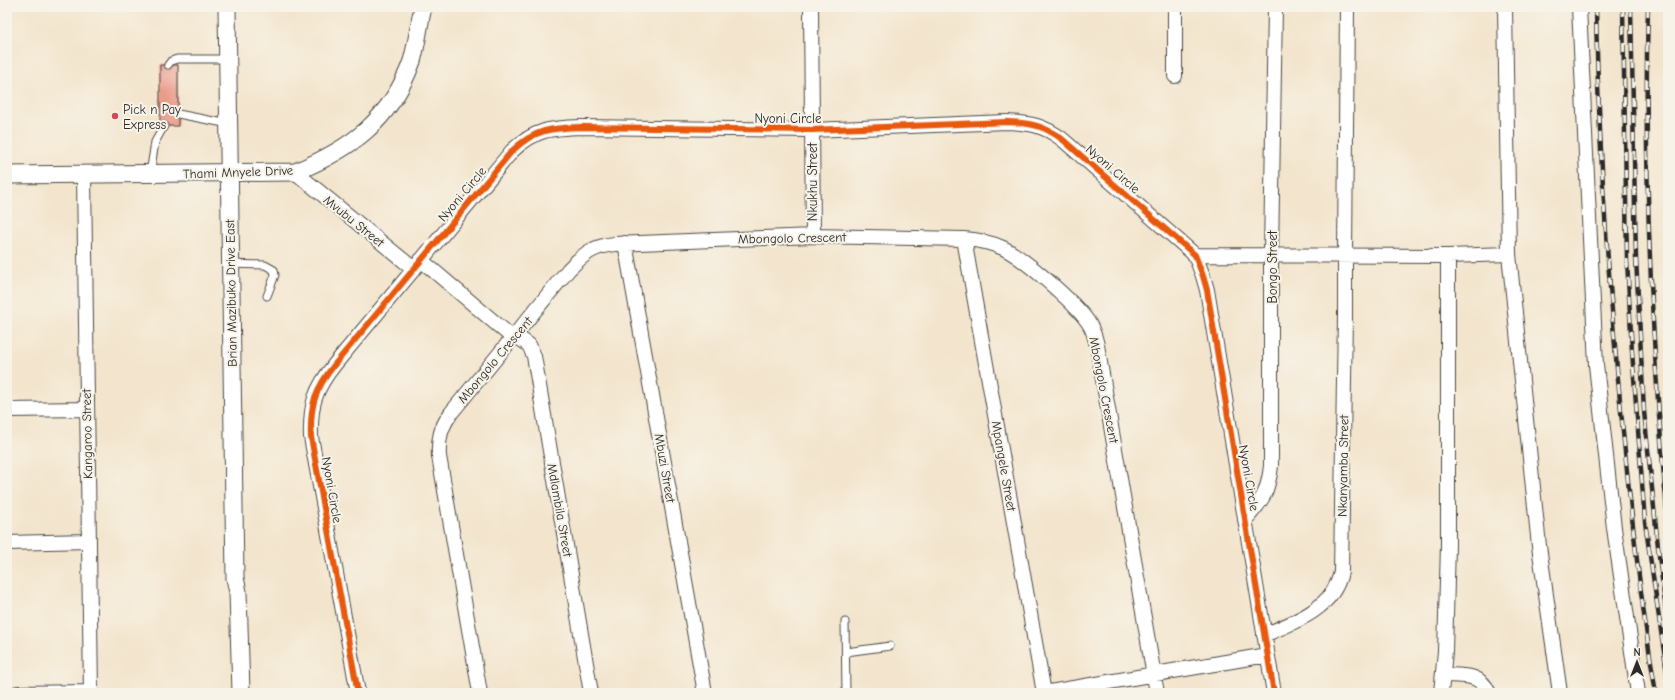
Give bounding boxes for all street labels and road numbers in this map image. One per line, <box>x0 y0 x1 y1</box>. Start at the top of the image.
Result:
street label: Nyoni Circle <box>755 111 822 126</box>
street label: Nyoni Circle <box>1083 141 1144 197</box>
street label: Nkukhu Street <box>805 142 820 221</box>
street label: Thami Mnyele Drive <box>183 163 294 181</box>
street label: Nyoni Circle <box>435 163 490 224</box>
street label: Mvubu Street <box>321 192 388 251</box>
street label: Brian Mazibuko Drive East <box>222 218 240 367</box>
street label: Bongo Street <box>1265 229 1280 303</box>
street label: Mbongolo Crescent <box>738 230 848 246</box>
street label: Mbongolo Crescent <box>454 313 536 406</box>
street label: Mbongolo Crescent <box>1086 335 1122 446</box>
street label: Kangaroo Street <box>79 387 95 479</box>
street label: Nkanyamba Street <box>1335 414 1351 517</box>
street label: Mpangele Street <box>989 420 1020 514</box>
street label: Mbuzi Street <box>652 432 679 505</box>
street label: Nyoni Circle <box>1236 444 1262 513</box>
street label: Nyoni Circle <box>319 456 345 525</box>
street label: Mdlambila Street <box>544 462 576 559</box>

